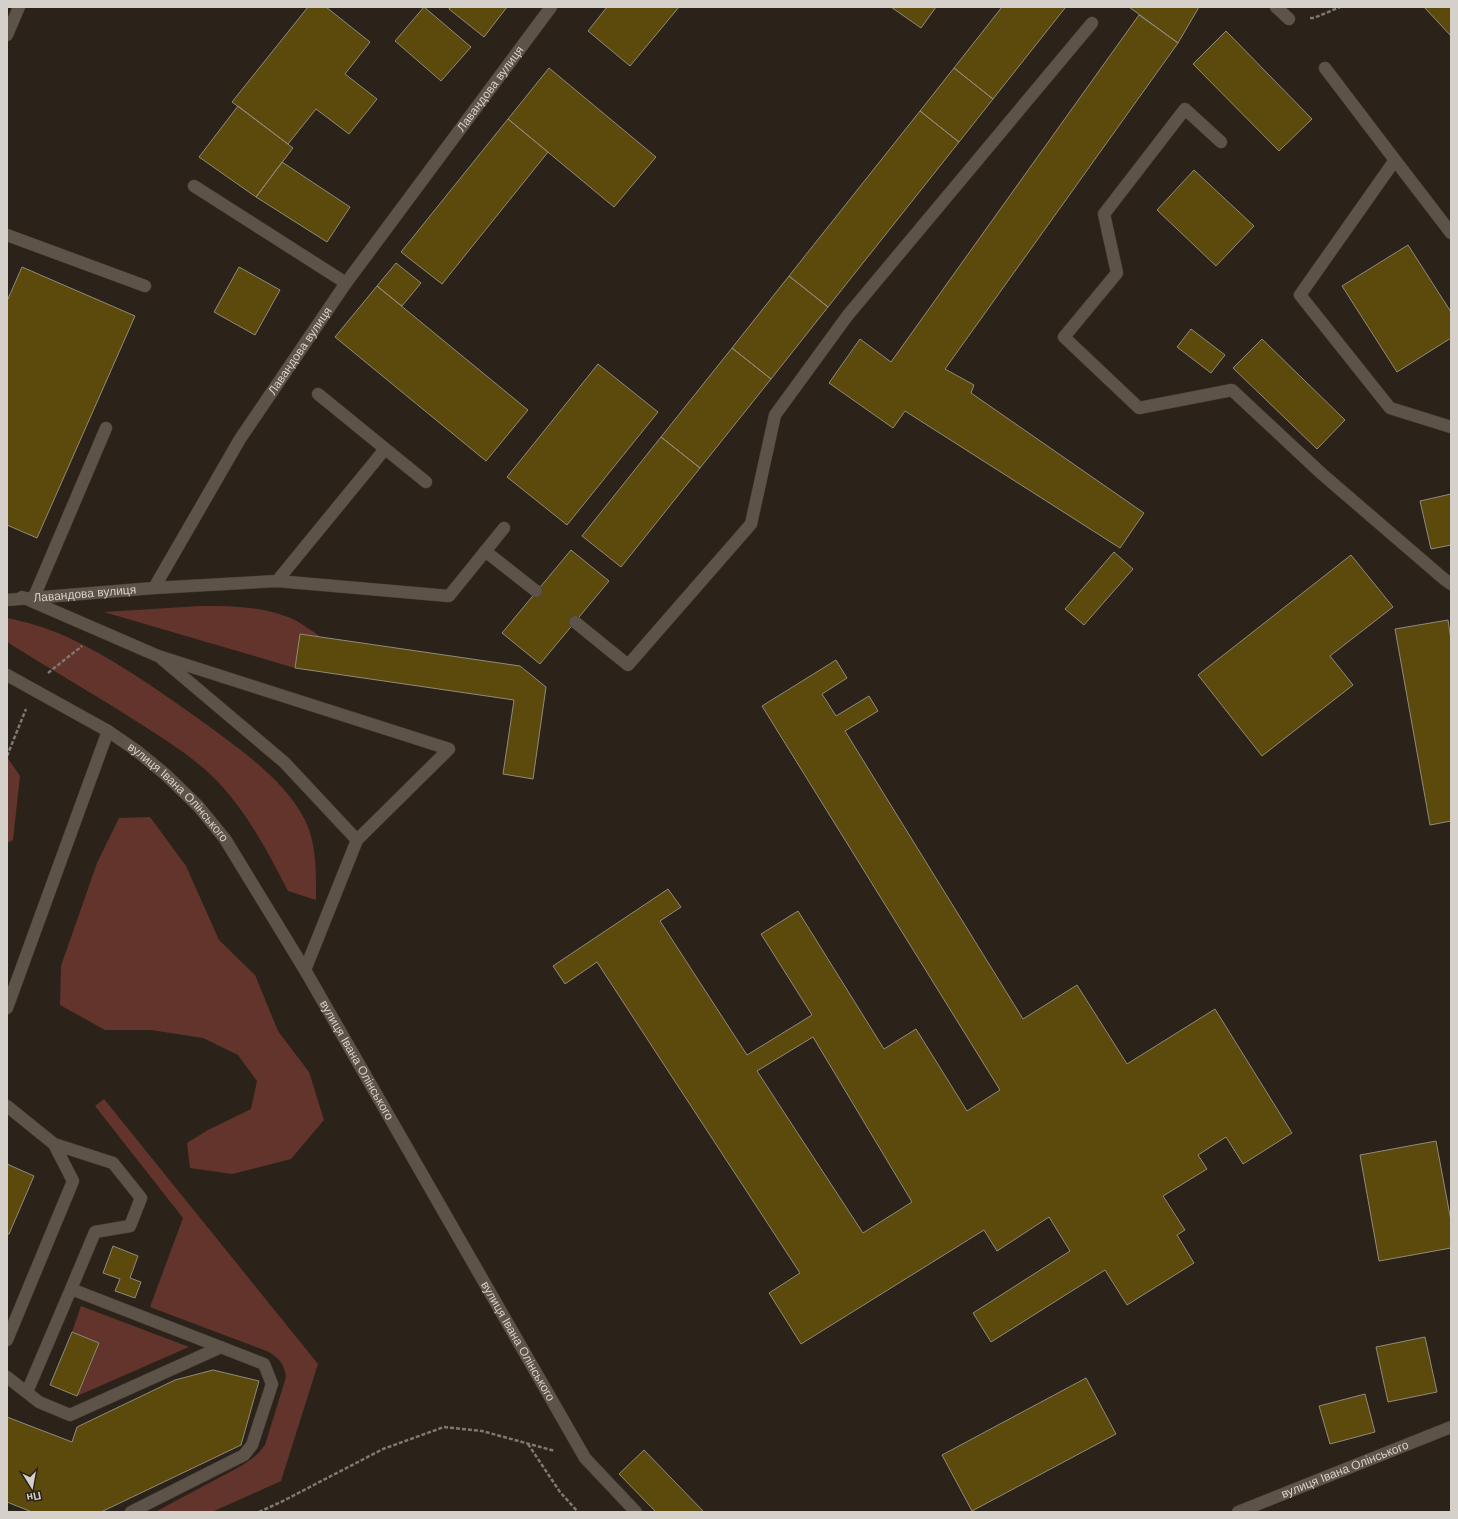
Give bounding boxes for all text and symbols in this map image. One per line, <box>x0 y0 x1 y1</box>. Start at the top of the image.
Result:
street label: Лавандова вулиця <box>454 43 527 134</box>
street label: Лавандова вулиця <box>265 304 335 398</box>
street label: Лавандова вулиця <box>33 582 137 605</box>
street label: вулиця Івана Олінського <box>125 740 232 845</box>
street label: вулиця Івана Олінського <box>317 998 397 1123</box>
street label: вулиця Івана Олінського <box>478 1279 558 1404</box>
street label: вулиця Івана Олінського <box>1279 1438 1411 1501</box>
north arrow <box>12 1467 52 1507</box>
text: Пн <box>26 1490 42 1504</box>

